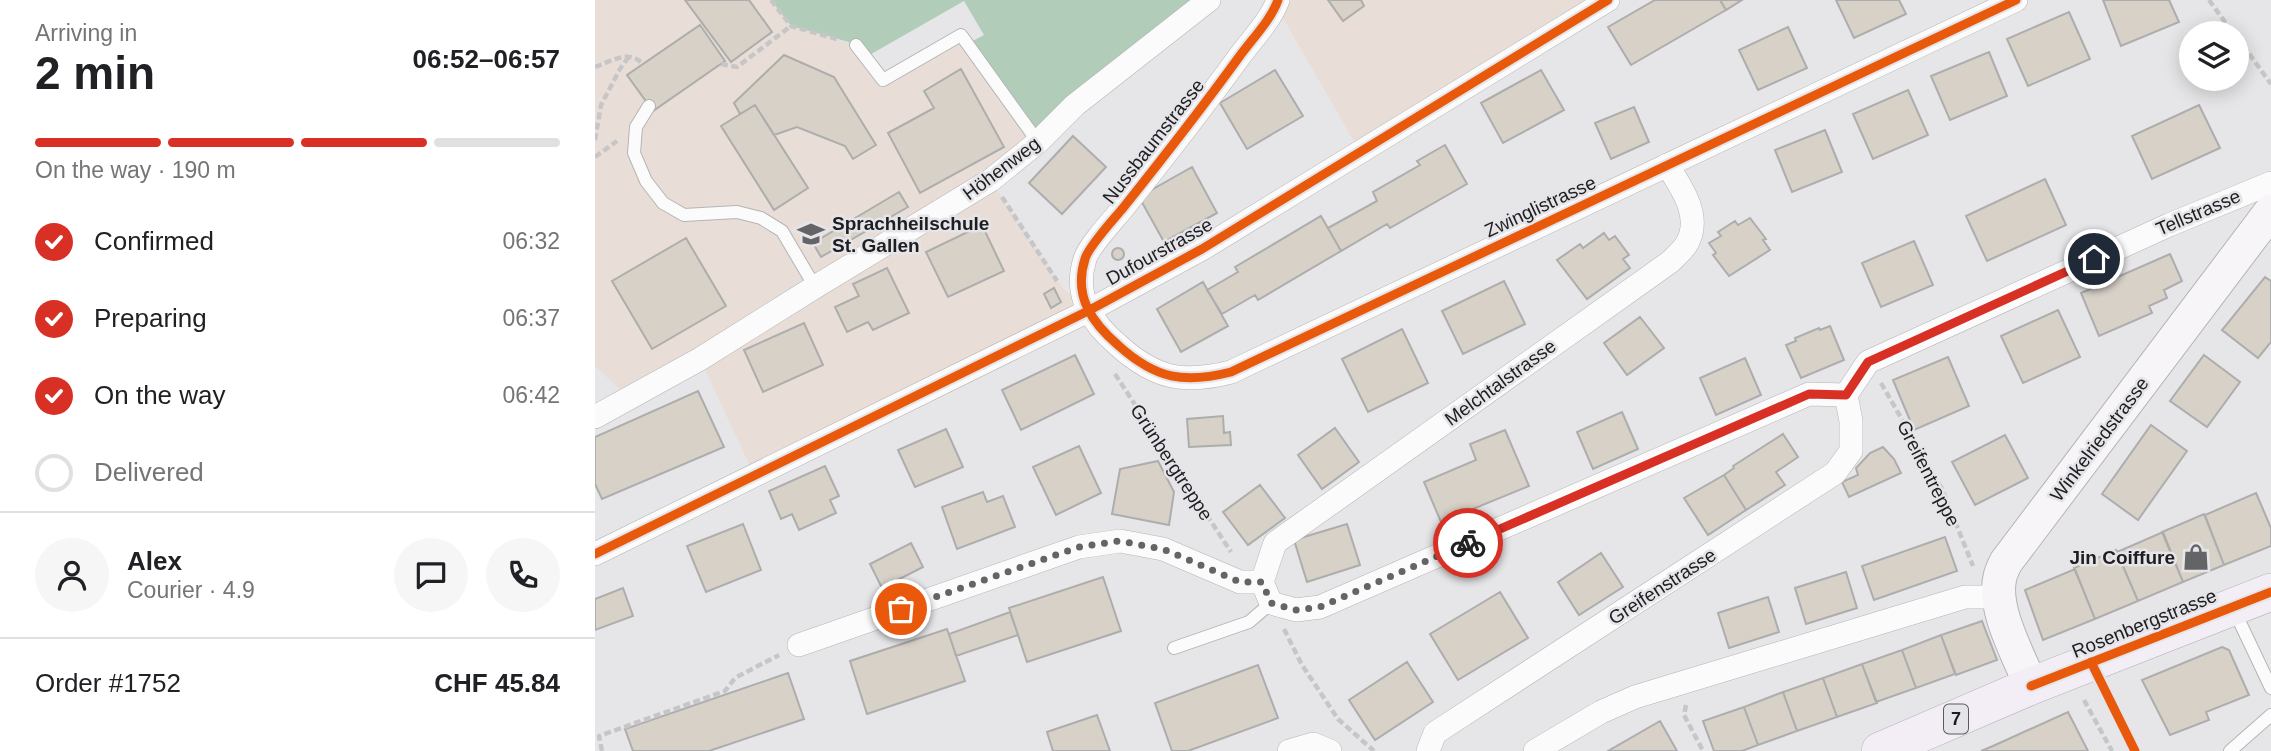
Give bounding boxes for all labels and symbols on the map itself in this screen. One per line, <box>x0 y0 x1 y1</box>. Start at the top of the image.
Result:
street label: Nussbaumstrasse <box>1098 75 1208 208</box>
street label: Höhenweg <box>959 133 1044 204</box>
street label: Zwinglistrasse <box>1481 172 1599 241</box>
street label: Tellstrasse <box>2153 185 2244 240</box>
place label: Sprachheilschule St. Gallen <box>832 213 989 256</box>
street label: Dufourstrasse <box>1102 214 1216 289</box>
school or university icon: Sprachheilschule St. Gallen <box>796 219 826 249</box>
pin <box>2064 229 2124 289</box>
street label: Melchtalstrasse <box>1441 335 1560 430</box>
street label: Winkelriedstrasse <box>2046 373 2153 505</box>
street label: Grünbergtreppe <box>1126 400 1217 524</box>
street label: Greifentreppe <box>1893 417 1964 530</box>
courier <box>1433 508 1503 578</box>
shop icon: Jin Coiffure <box>2181 542 2211 572</box>
street label: Greifenstrasse <box>1605 544 1720 629</box>
place label: Jin Coiffure <box>2069 547 2175 568</box>
pin <box>871 579 931 639</box>
street label: Rosenbergstrasse <box>2069 585 2220 662</box>
road number: 7 <box>1944 704 1968 734</box>

